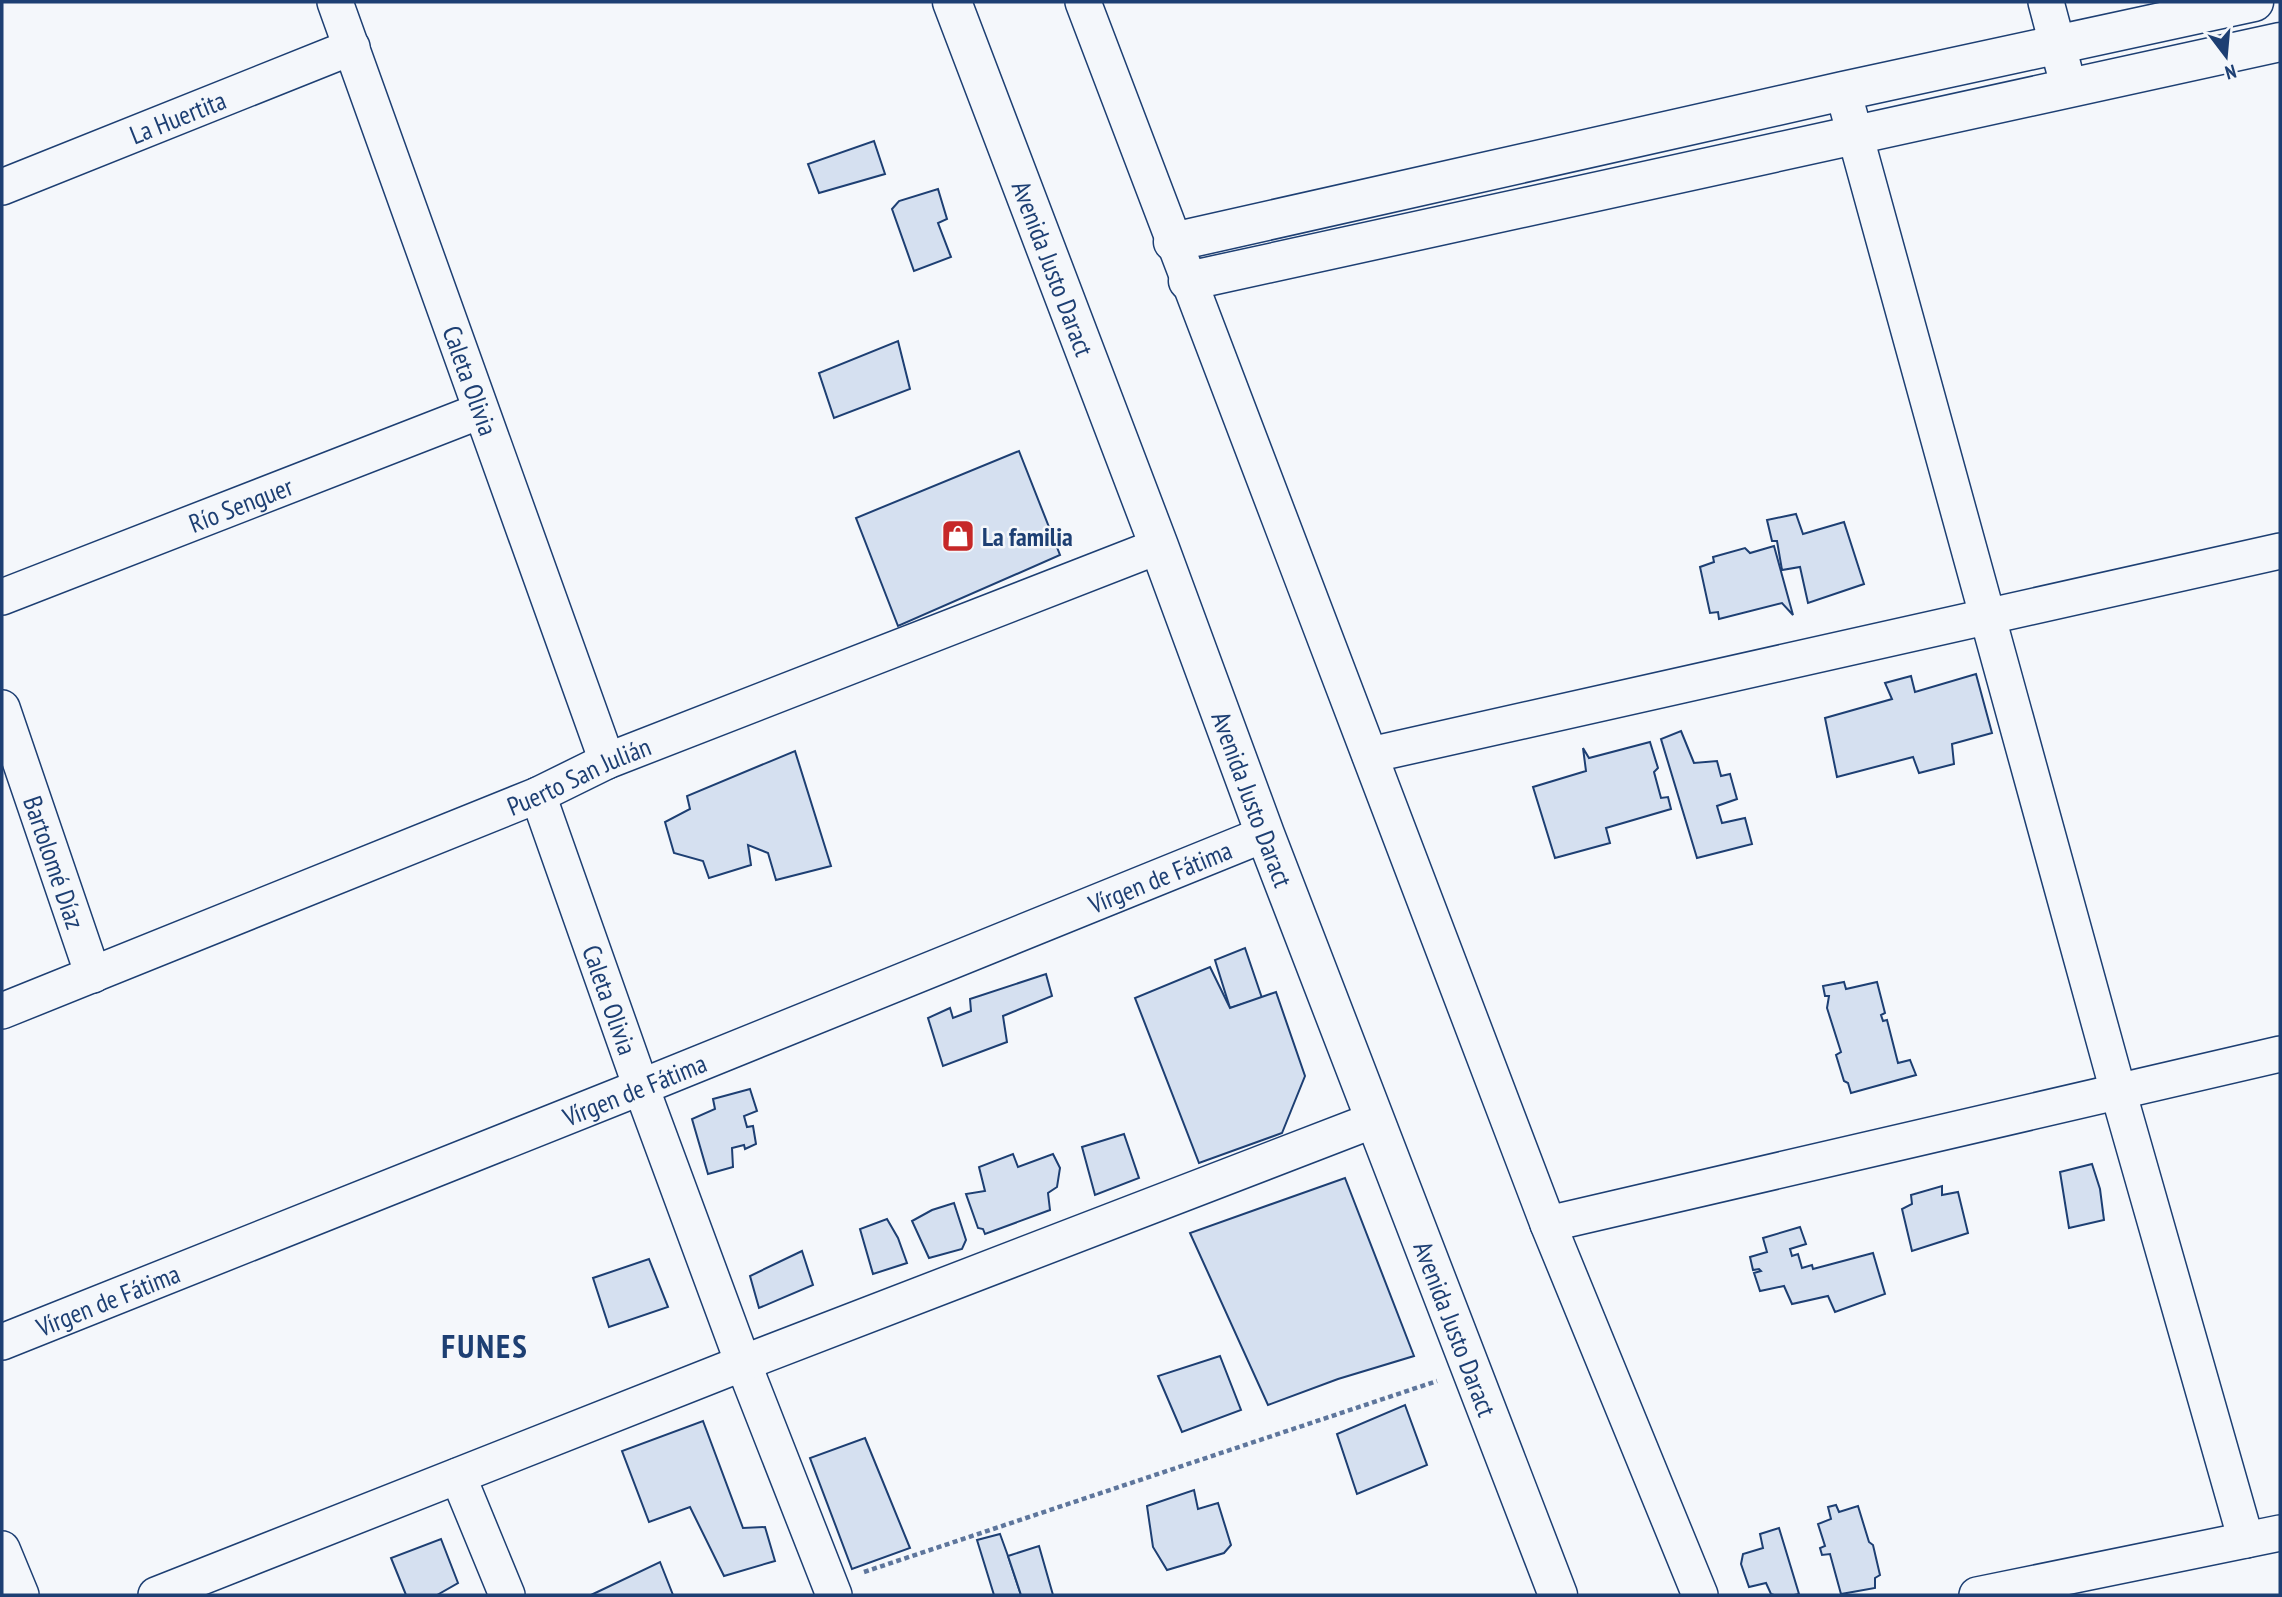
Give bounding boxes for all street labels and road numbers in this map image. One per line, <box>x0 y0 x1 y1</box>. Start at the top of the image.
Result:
street label: La Huertita <box>125 83 230 151</box>
street label: Avenida Justo Daract <box>1005 176 1102 361</box>
street label: Caleta Olivia <box>436 321 505 440</box>
street label: Río Senguer <box>184 469 297 539</box>
street label: Avenida Justo Daract <box>1205 707 1300 892</box>
street label: Puerto San Julián <box>502 729 655 822</box>
street label: Bartolomé Díaz <box>17 792 92 933</box>
street label: Vírgen de Fátima <box>1083 833 1236 921</box>
street label: Caleta Olivia <box>576 940 645 1059</box>
street label: Vírgen de Fátima <box>557 1046 711 1133</box>
street label: Avenida Justo Daract <box>1407 1237 1504 1421</box>
street label: Vírgen de Fátima <box>30 1256 184 1344</box>

